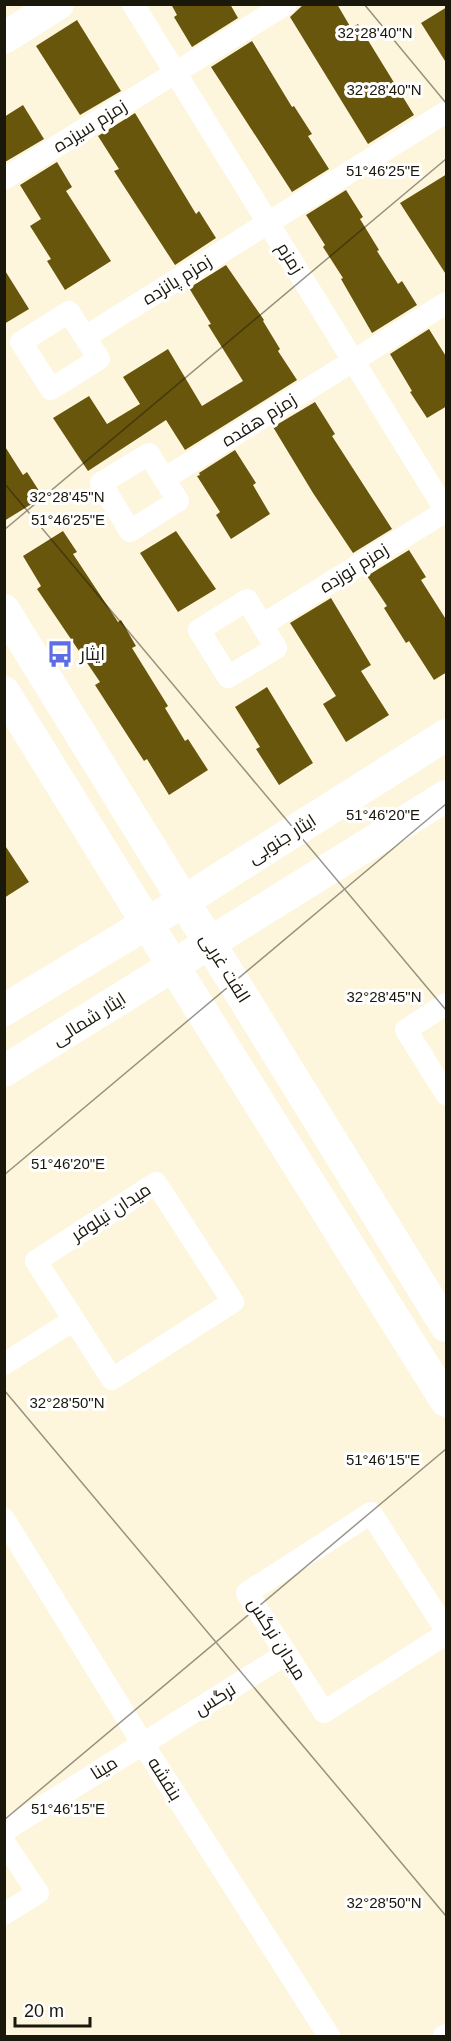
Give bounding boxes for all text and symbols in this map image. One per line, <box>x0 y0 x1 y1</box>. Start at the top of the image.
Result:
text: 32°28'40"N <box>337 24 413 41</box>
text: 32°28'40"N <box>346 81 422 98</box>
street label: زمزم سیزده <box>50 96 131 158</box>
text: 51°46'25"E <box>346 162 420 179</box>
street label: زمزم <box>271 239 307 278</box>
street label: زمزم پانزده <box>139 251 216 311</box>
street label: زمزم هفده <box>218 389 301 452</box>
text: 32°28'45"N <box>29 488 105 505</box>
text: 51°46'25"E <box>31 511 105 528</box>
street label: زمزم نوزده <box>316 539 393 599</box>
bus stop icon: ایثار <box>45 639 75 669</box>
place label: ایثار <box>79 644 105 665</box>
text: 51°46'20"E <box>346 806 420 823</box>
street label: ایثار جنوبی <box>244 810 320 869</box>
street label: الفت غربی <box>195 930 254 1007</box>
street label: ایثار شمالی <box>48 988 130 1050</box>
text: 32°28'45"N <box>346 988 422 1005</box>
text: 51°46'20"E <box>31 1155 105 1172</box>
street label: میدان نیلوفر <box>67 1179 155 1246</box>
text: 32°28'50"N <box>29 1394 105 1411</box>
text: 51°46'15"E <box>346 1451 420 1468</box>
street label: میدان نرگس <box>243 1594 310 1684</box>
street label: نرگس <box>191 1679 240 1720</box>
street label: مینا <box>87 1752 121 1784</box>
street label: بنفشه <box>144 1754 186 1804</box>
text: 51°46'15"E <box>31 1800 105 1817</box>
text: 32°28'50"N <box>346 1894 422 1911</box>
scale bar <box>15 1990 90 2028</box>
text: 20 m <box>24 2001 64 2021</box>

